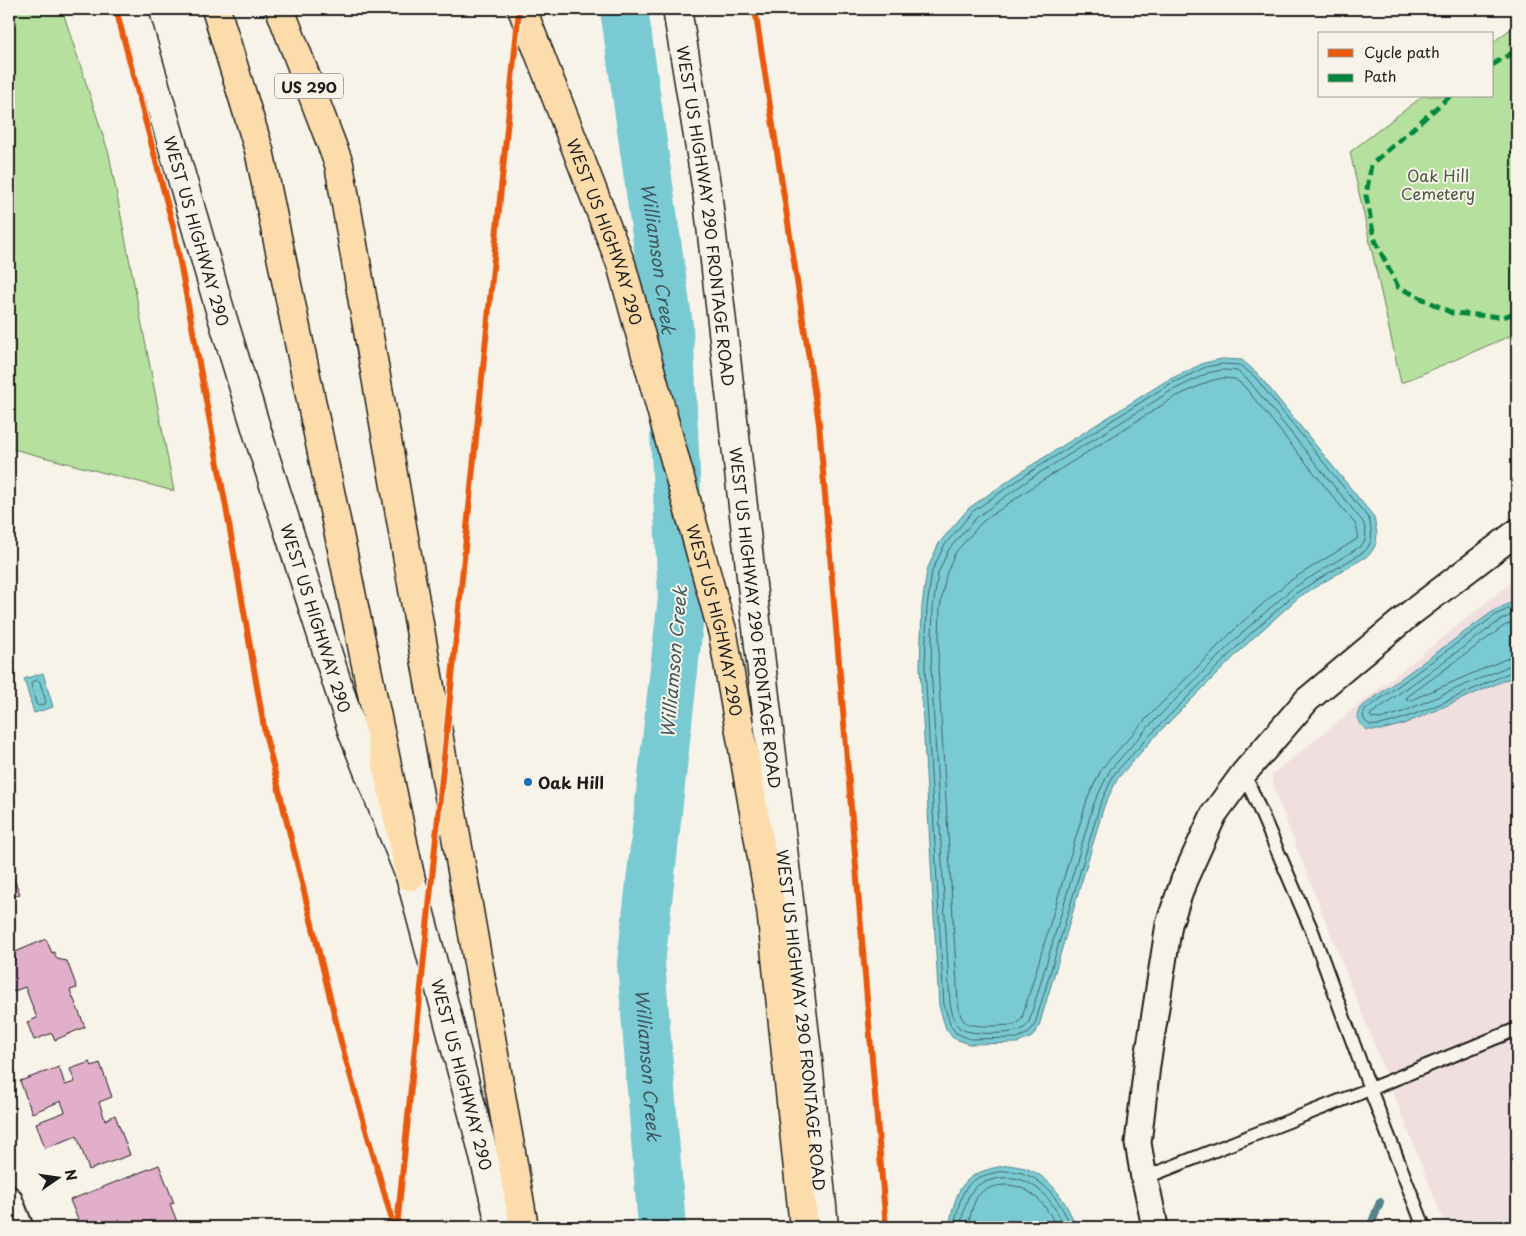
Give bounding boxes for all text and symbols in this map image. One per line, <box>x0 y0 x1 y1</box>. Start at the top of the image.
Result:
legend <box>1318 32 1494 98</box>
text: Cycle path <box>1364 40 1440 63</box>
street label: WEST US HIGHWAY 290 FRONTAGE ROAD <box>671 44 741 387</box>
text: Path <box>1364 64 1396 87</box>
road number: US 290 <box>275 74 343 98</box>
street label: WEST US HIGHWAY 290 <box>158 133 236 329</box>
street label: WEST US HIGHWAY 290 <box>561 135 649 328</box>
park label: Oak Hill Cemetery <box>1401 163 1475 205</box>
water label: Williamson Creek <box>635 181 683 336</box>
street label: WEST US HIGHWAY 290 FRONTAGE ROAD <box>724 446 788 790</box>
street label: WEST US HIGHWAY 290 <box>275 521 358 715</box>
street label: WEST US HIGHWAY 290 <box>681 521 749 718</box>
water label: Williamson Creek <box>653 584 693 739</box>
place label: Oak Hill <box>538 770 604 794</box>
marker: Oak Hill <box>522 776 534 788</box>
street label: WEST US HIGHWAY 290 FRONTAGE ROAD <box>771 848 832 1192</box>
street label: WEST US HIGHWAY 290 <box>426 976 499 1173</box>
water label: Williamson Creek <box>630 988 669 1143</box>
north arrow <box>32 1154 82 1204</box>
text: N <box>60 1167 83 1183</box>

